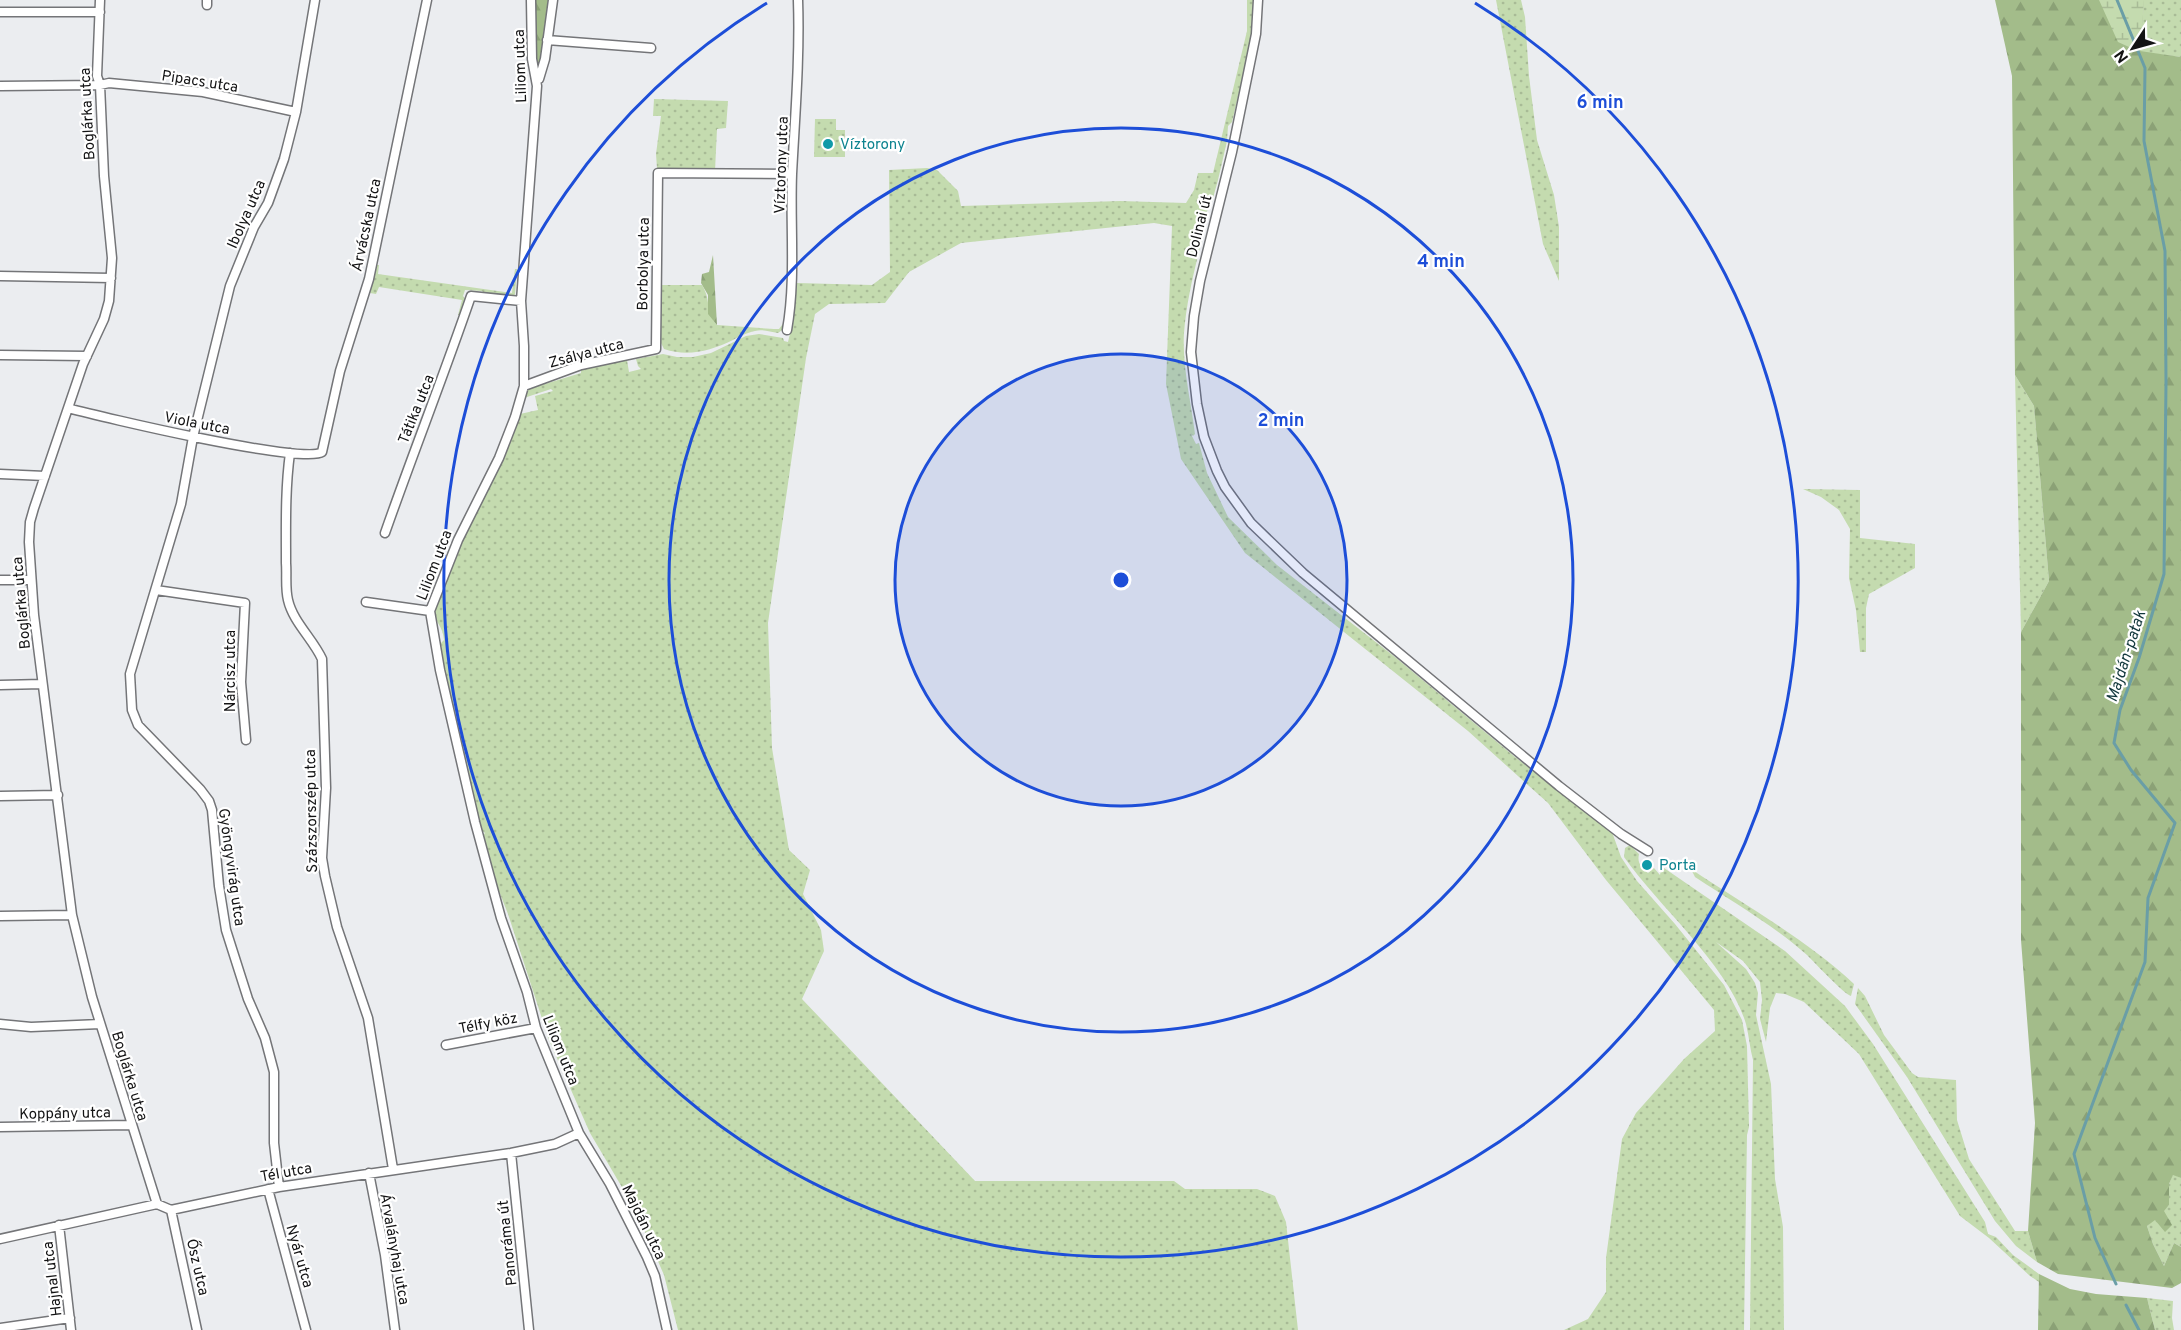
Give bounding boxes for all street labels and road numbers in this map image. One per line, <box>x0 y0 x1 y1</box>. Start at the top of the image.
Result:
street label: Liliom utca <box>511 29 532 103</box>
street label: Boglárka utca <box>77 67 100 161</box>
street label: Pipacs utca <box>160 67 239 98</box>
street label: Víztorony utca <box>771 116 794 214</box>
street label: Ibolya utca <box>224 177 271 252</box>
street label: Árvácska utca <box>347 177 387 273</box>
street label: Dolinai út <box>1183 193 1217 260</box>
street label: Borbolya utca <box>634 217 655 311</box>
street label: Zsálya utca <box>547 335 626 374</box>
street label: Tátika utca <box>395 372 440 447</box>
street label: Viola utca <box>162 409 231 440</box>
street label: Liliom utca <box>413 528 457 603</box>
street label: Boglárka utca <box>9 556 36 650</box>
street label: Nárcisz utca <box>222 630 241 712</box>
street label: Százszorszép utca <box>302 749 323 873</box>
street label: Gyöngyvirág utca <box>213 807 248 927</box>
street label: Télfy köz <box>457 1009 519 1039</box>
street label: Liliom utca <box>537 1013 582 1088</box>
street label: Boglárka utca <box>106 1029 151 1124</box>
street label: Koppány utca <box>19 1104 111 1125</box>
street label: Tél utca <box>259 1160 314 1187</box>
street label: Majdán utca <box>616 1182 669 1263</box>
street label: Árvalányhaj utca <box>374 1192 414 1307</box>
street label: Panoráma út <box>495 1199 522 1287</box>
street label: Nyár utca <box>280 1223 317 1290</box>
street label: Ősz utca <box>181 1237 214 1298</box>
street label: Hajnal utca <box>39 1240 68 1317</box>

